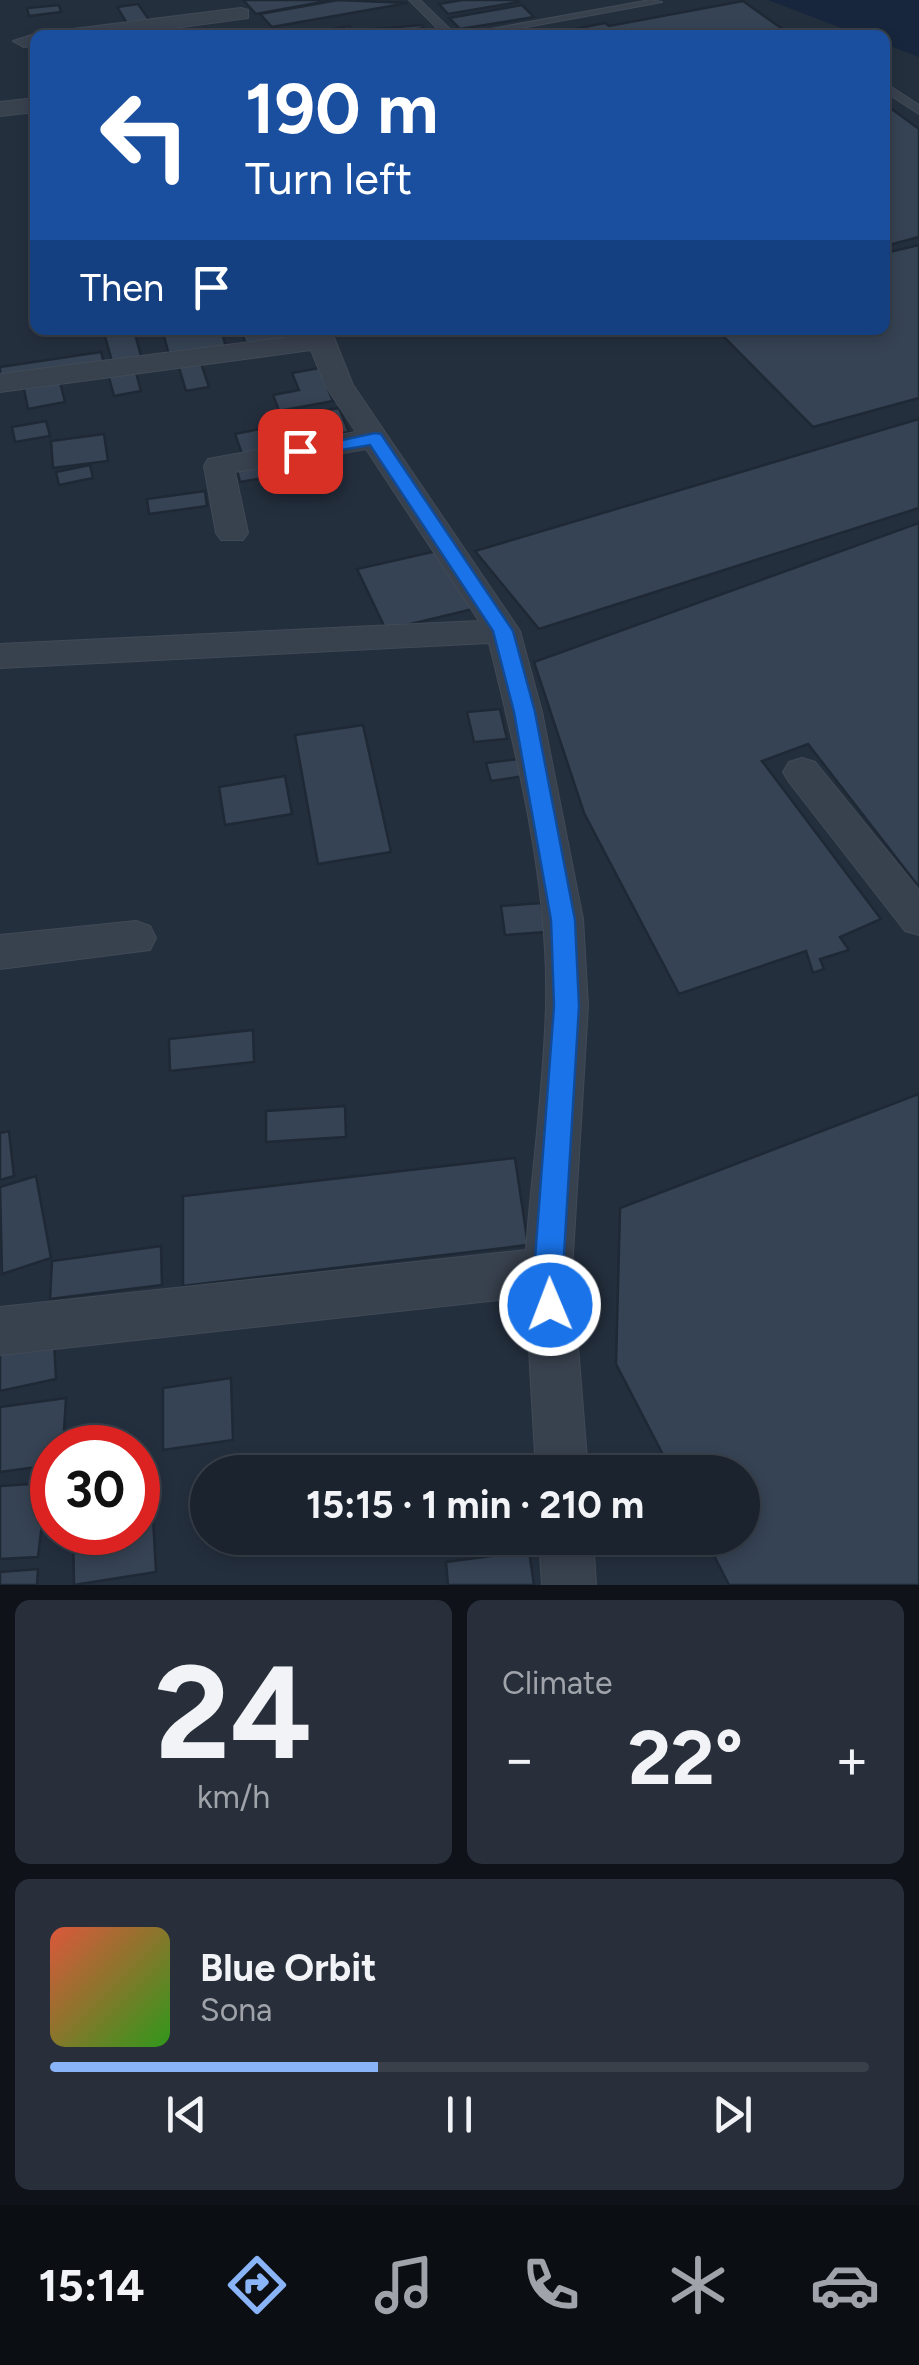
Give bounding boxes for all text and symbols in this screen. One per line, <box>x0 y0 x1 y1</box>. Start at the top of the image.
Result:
text: 190 m <box>245 66 438 151</box>
icon: left <box>80 70 210 200</box>
text: Turn left <box>245 151 412 205</box>
icon: arrive <box>184 260 239 315</box>
text: Then <box>80 265 164 311</box>
pin <box>258 409 343 494</box>
icon: arrive <box>273 424 328 479</box>
position arrow <box>498 1253 602 1357</box>
speed limit sign: 30 <box>30 1425 160 1555</box>
text: 15:15 · 1 min · 210 m <box>306 1482 644 1528</box>
text: 24 <box>155 1635 312 1791</box>
text: Climate <box>502 1664 613 1702</box>
text: 22° <box>628 1713 743 1803</box>
text: − <box>502 1726 536 1792</box>
text: + <box>835 1726 869 1792</box>
text: km/h <box>197 1778 270 1816</box>
text: Blue Orbit <box>200 1945 376 1991</box>
text: Sona <box>200 1991 272 2029</box>
icon: previous <box>159 2087 214 2142</box>
icon: pause <box>432 2087 487 2142</box>
icon: next <box>705 2087 760 2142</box>
icon: directions <box>222 2250 292 2320</box>
icon: music <box>369 2250 439 2320</box>
icon: phone <box>516 2250 586 2320</box>
icon: climate <box>663 2250 733 2320</box>
icon: car <box>810 2250 880 2320</box>
text: 15:14 <box>39 2258 145 2312</box>

